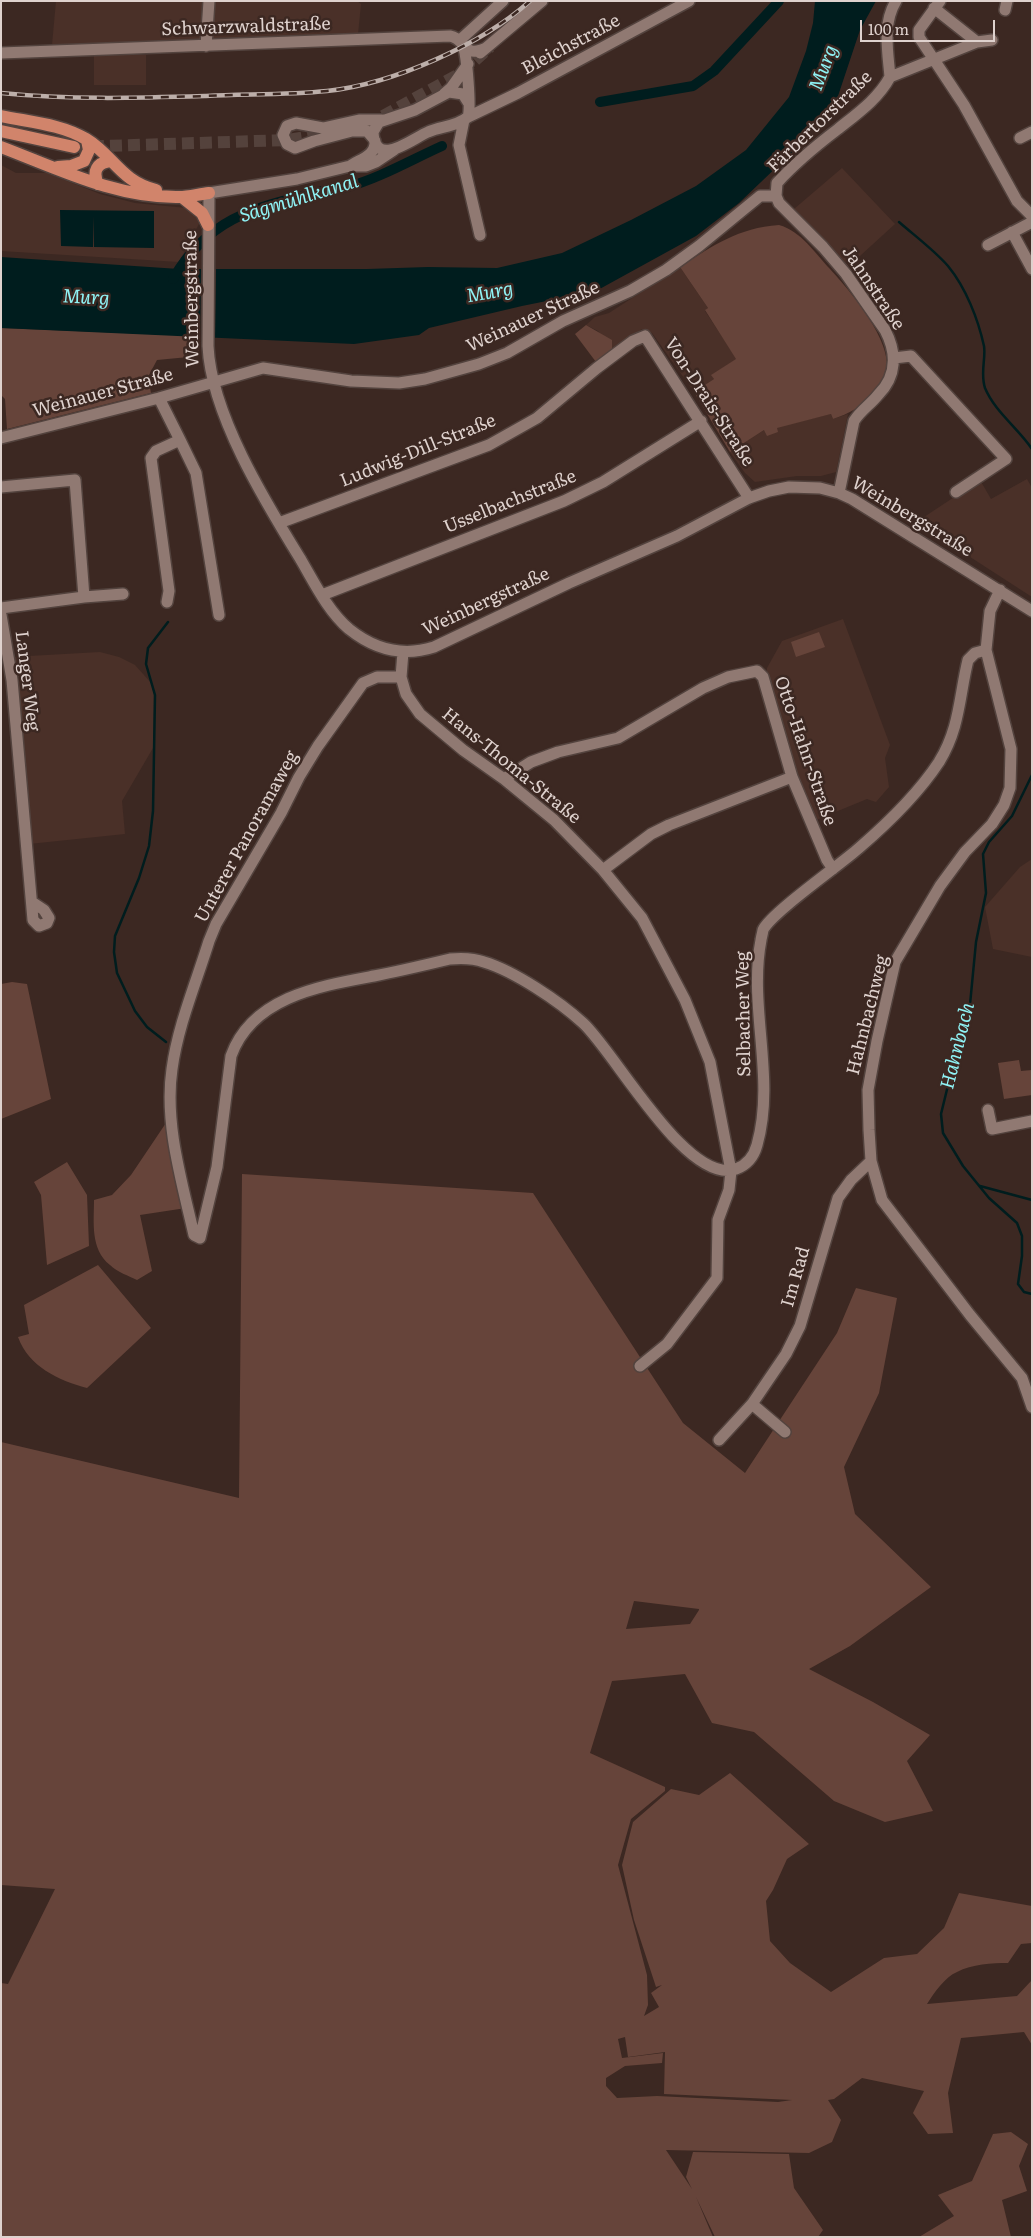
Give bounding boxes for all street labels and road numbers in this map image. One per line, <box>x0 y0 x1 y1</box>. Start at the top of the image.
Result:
street label: Bleichstraße <box>518 10 624 80</box>
street label: Schwarzwaldstraße <box>161 13 331 41</box>
street label: Färbertorstraße <box>763 67 877 177</box>
street label: Weinbergstraße <box>180 230 204 368</box>
street label: Jahnstraße <box>837 242 909 334</box>
street label: Weinauer Straße <box>463 277 603 357</box>
street label: Von-Drais-Straße <box>659 333 759 471</box>
street label: Weinauer Straße <box>30 364 176 422</box>
street label: Ludwig-Dill-Straße <box>337 410 499 492</box>
street label: Usselbachstraße <box>441 466 579 538</box>
street label: Weinbergstraße <box>847 472 977 562</box>
street label: Weinbergstraße <box>419 563 553 641</box>
street label: Langer Weg <box>10 629 44 733</box>
street label: Otto-Hahn-Straße <box>769 673 841 829</box>
street label: Hans-Thoma-Straße <box>437 703 585 829</box>
street label: Unterer Panoramaweg <box>191 747 303 927</box>
street label: Selbacher Weg <box>732 951 756 1077</box>
street label: Hahnbachweg <box>843 953 893 1077</box>
street label: Im Rad <box>777 1244 815 1310</box>

